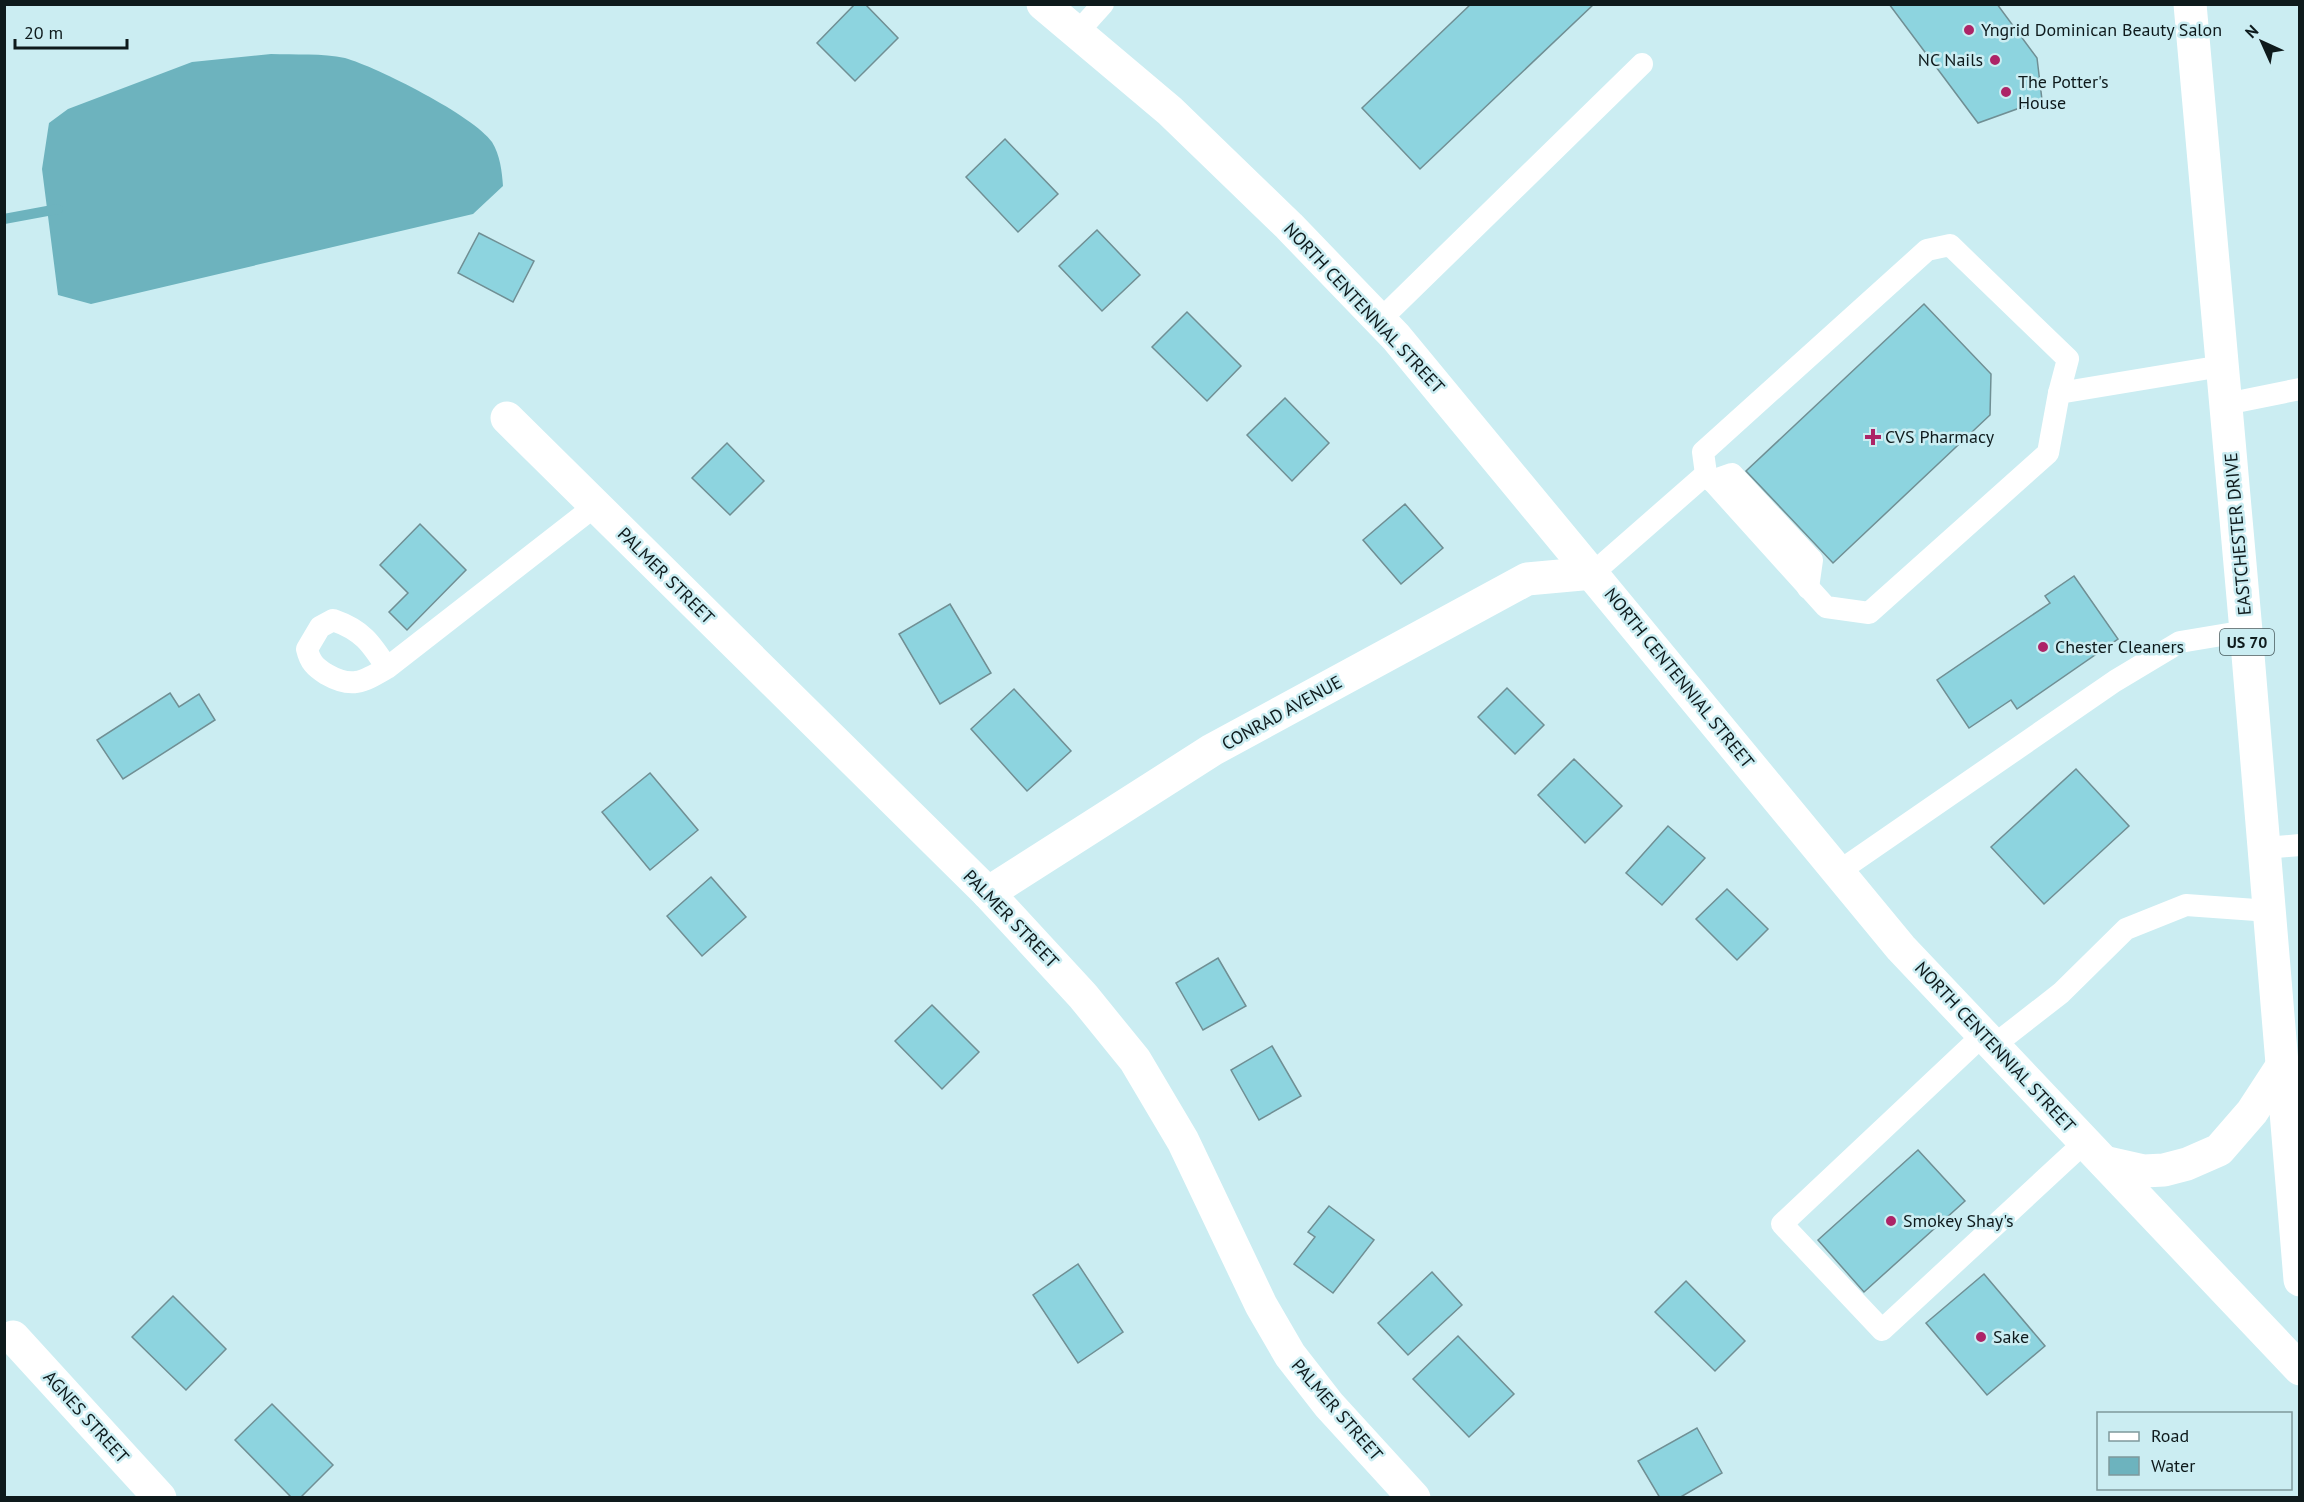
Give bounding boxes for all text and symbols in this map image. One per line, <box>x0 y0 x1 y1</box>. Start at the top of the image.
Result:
scale bar <box>15 12 128 50</box>
north arrow <box>2232 12 2292 72</box>
place label: Yngrid Dominican Beauty Salon <box>1981 18 2222 41</box>
text: 20 m <box>24 21 63 44</box>
text: N <box>2241 21 2262 42</box>
marker: Yngrid Dominican Beauty Salon <box>1962 23 1976 37</box>
place label: NC Nails <box>1918 48 1983 71</box>
marker: NC Nails <box>1988 53 2002 67</box>
place label: The Potter's House <box>2018 70 2109 114</box>
marker: The Potter's House <box>1999 85 2013 99</box>
street label: NORTH CENTENNIAL STREET <box>1279 217 1450 398</box>
place label: CVS Pharmacy <box>1885 425 1995 448</box>
marker: CVS Pharmacy <box>1866 430 1880 444</box>
street label: EASTCHESTER DRIVE <box>2219 452 2256 616</box>
street label: PALMER STREET <box>613 522 720 629</box>
street label: NORTH CENTENNIAL STREET <box>1599 583 1759 773</box>
road number: US 70 <box>2220 629 2274 655</box>
place label: Chester Cleaners <box>2055 635 2184 658</box>
marker: Chester Cleaners <box>2036 640 2050 654</box>
street label: CONRAD AVENUE <box>1218 670 1346 755</box>
street label: PALMER STREET <box>959 865 1064 973</box>
street label: NORTH CENTENNIAL STREET <box>1910 956 2081 1137</box>
place label: Smokey Shay's <box>1903 1209 2014 1232</box>
marker: Smokey Shay's <box>1884 1214 1898 1228</box>
place label: Sake <box>1993 1325 2029 1348</box>
marker: Sake <box>1974 1330 1988 1344</box>
street label: PALMER STREET <box>1287 1354 1388 1465</box>
street label: AGNES STREET <box>39 1366 134 1468</box>
legend <box>2097 1412 2292 1490</box>
text: Road <box>2151 1424 2189 1447</box>
text: Water <box>2151 1454 2195 1477</box>

